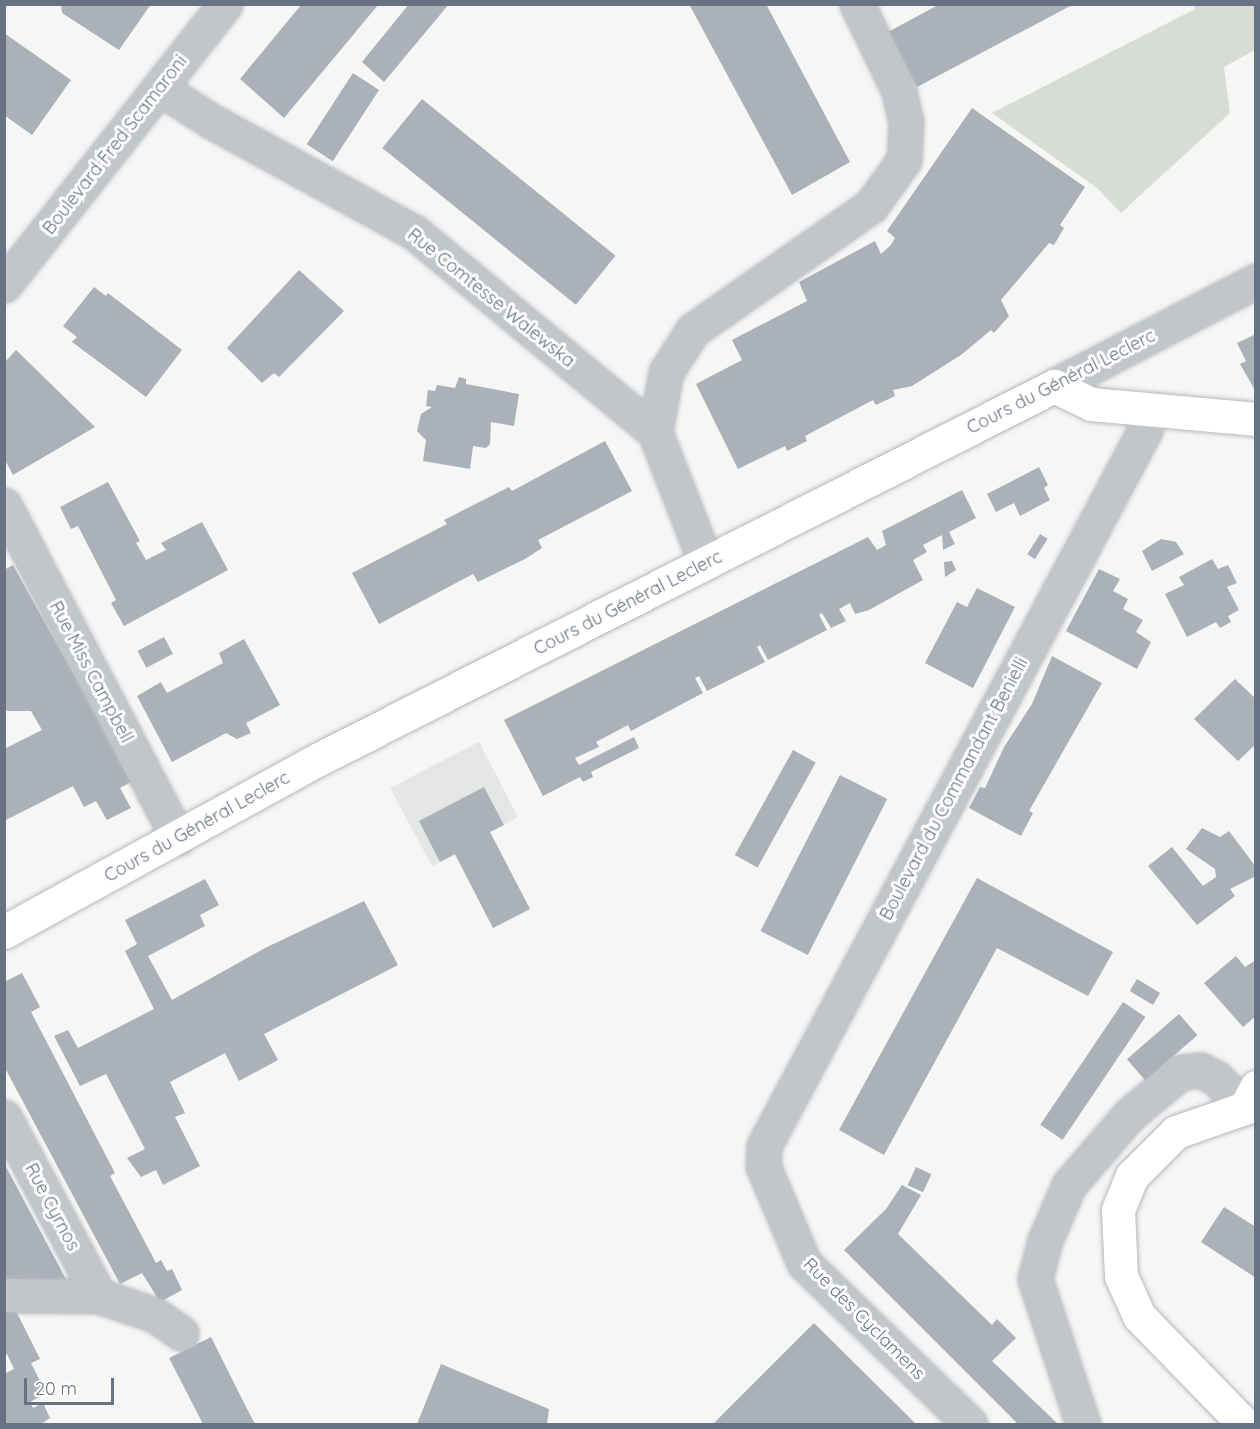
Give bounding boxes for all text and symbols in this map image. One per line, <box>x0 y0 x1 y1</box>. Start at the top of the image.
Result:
street label: Boulevard Fred Scamaroni <box>38 51 192 239</box>
street label: Rue Comtesse Walewska <box>403 224 579 372</box>
street label: Cours du Général Leclerc <box>963 325 1159 439</box>
street label: Cours du Général Leclerc <box>530 546 726 660</box>
street label: Rue Miss Campbell <box>45 598 137 746</box>
street label: Boulevard du Commandant Benielli <box>875 654 1033 924</box>
street label: Cours du Général Leclerc <box>101 767 293 887</box>
street label: Rue Cyrnos <box>20 1160 84 1254</box>
street label: Rue des Cyclamens <box>799 1254 929 1384</box>
scale bar <box>27 1366 117 1404</box>
text: 20 m <box>35 1377 77 1400</box>

